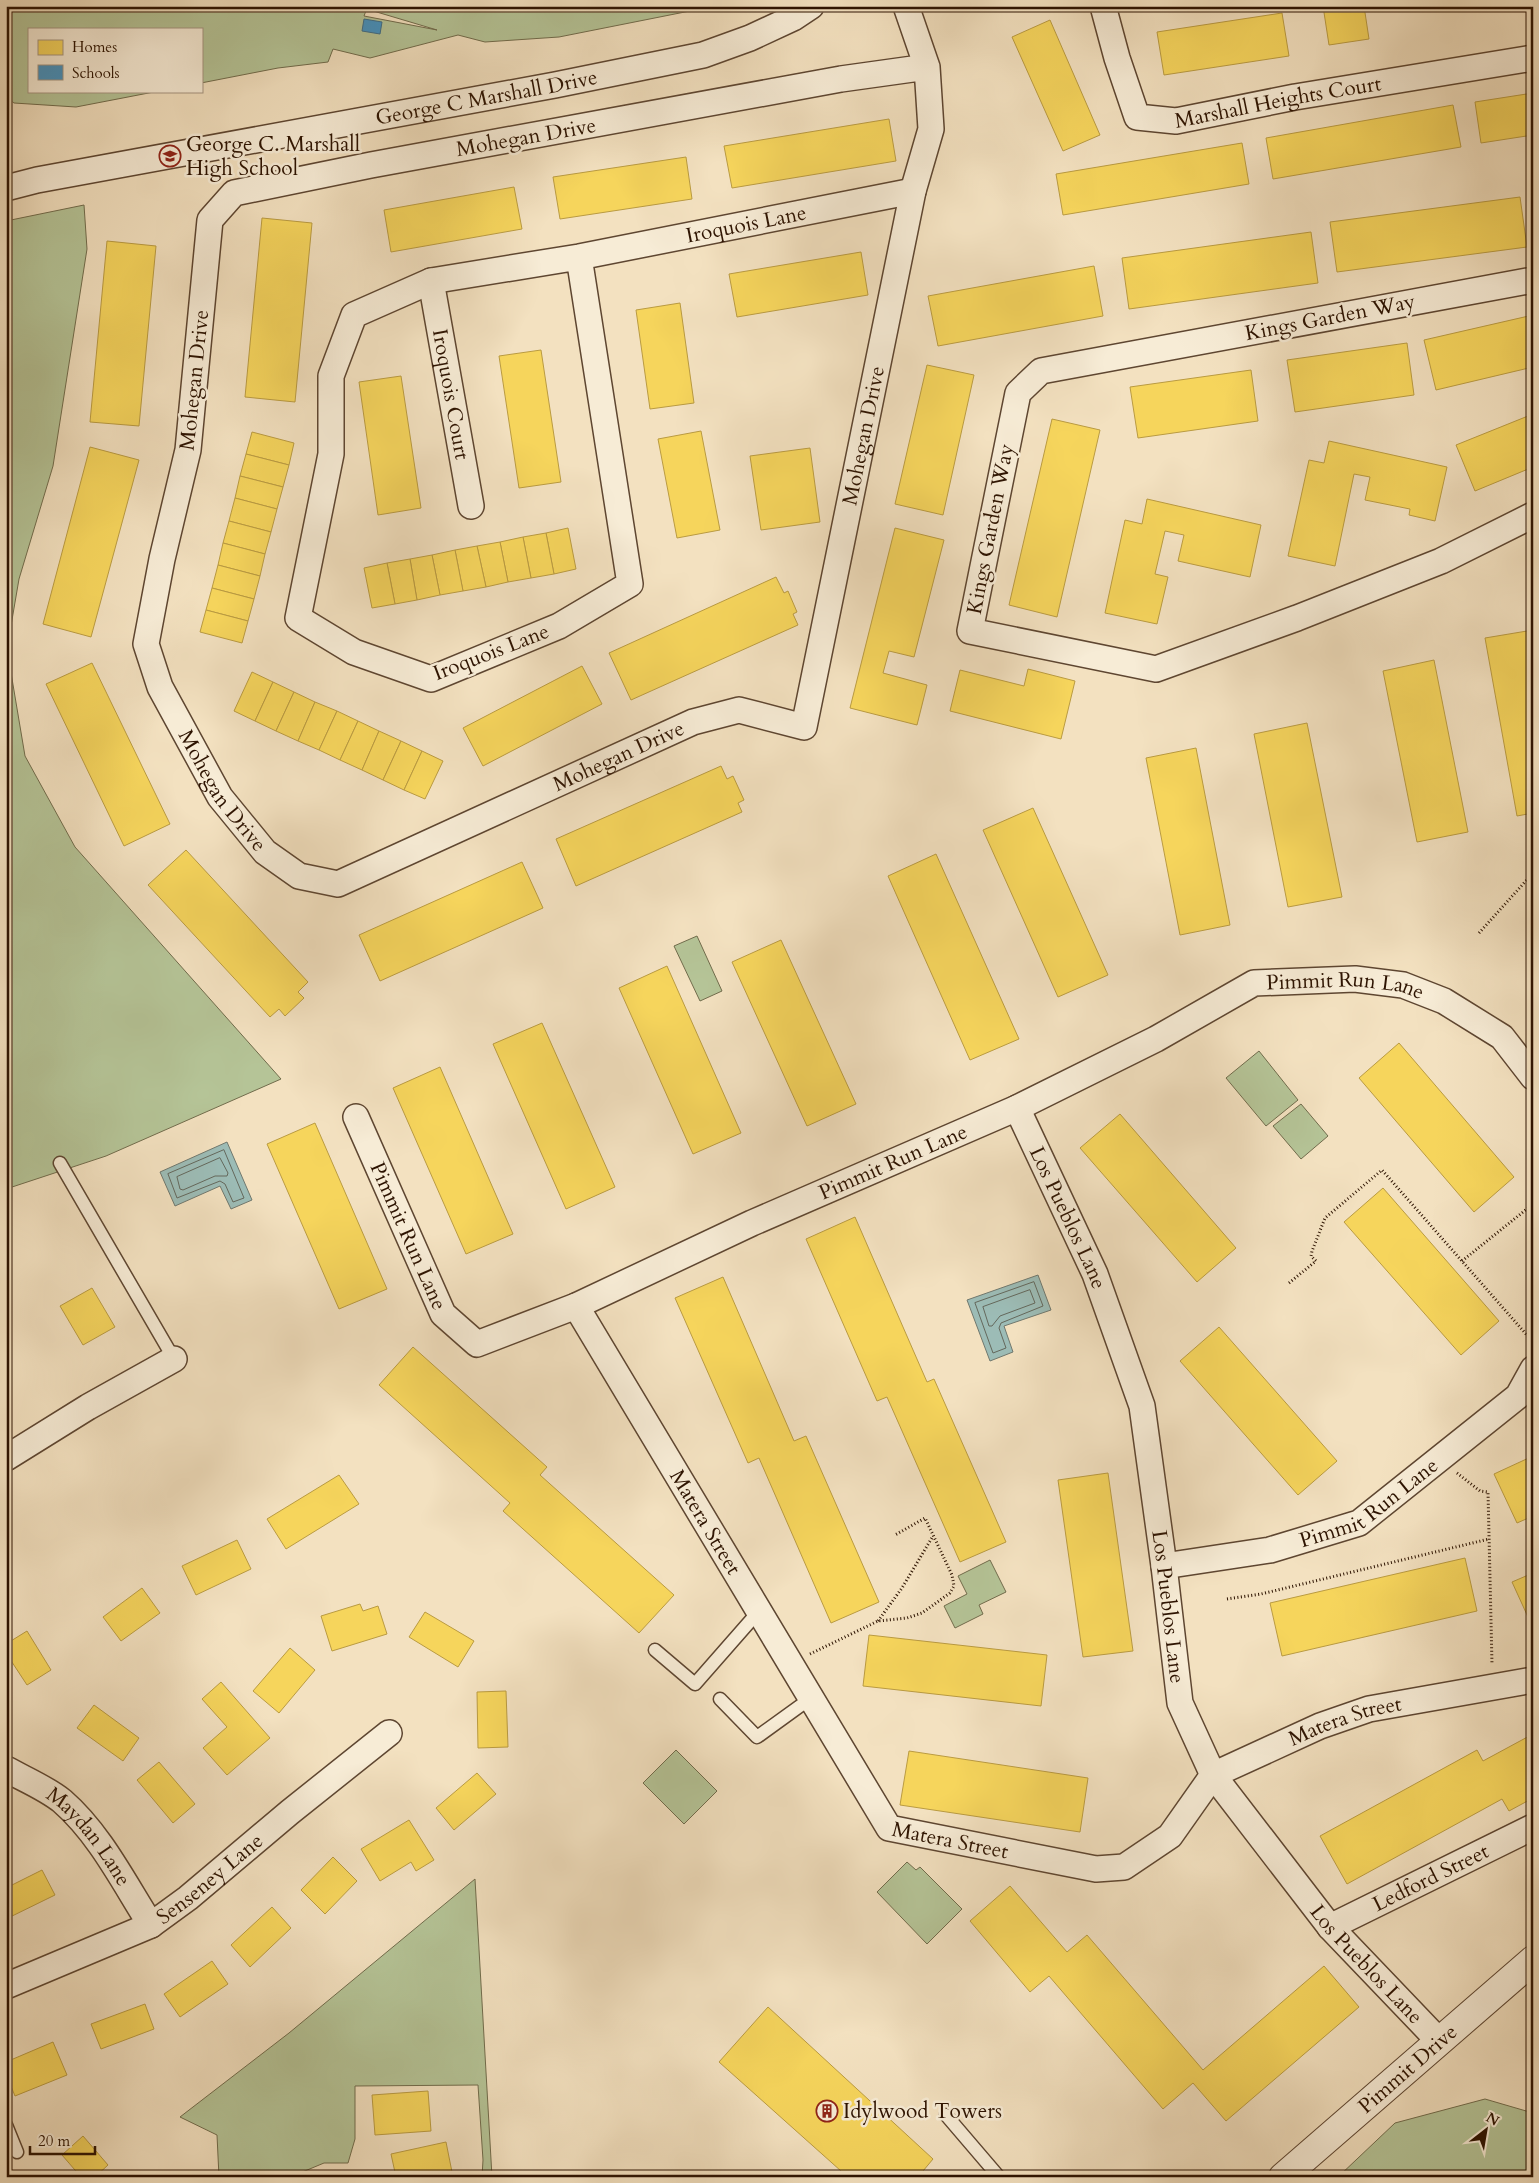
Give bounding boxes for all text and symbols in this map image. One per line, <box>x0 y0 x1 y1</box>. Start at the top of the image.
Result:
legend <box>28 28 202 92</box>
text: Homes <box>72 37 117 57</box>
text: Schools <box>72 63 120 83</box>
street label: George C Marshall Drive <box>373 63 600 133</box>
street label: Marshall Heights Court <box>1172 69 1384 136</box>
street label: Mohegan Drive <box>454 111 598 164</box>
place label: George C. Marshall High School <box>186 130 360 183</box>
school or university icon: George C. Marshall High School <box>158 144 182 168</box>
street label: Iroquois Lane <box>683 198 809 251</box>
street label: Kings Garden Way <box>1242 287 1418 348</box>
street label: Mohegan Drive <box>173 308 216 452</box>
street label: Iroquois Court <box>425 327 477 462</box>
street label: Mohegan Drive <box>835 364 892 508</box>
street label: Kings Garden Way <box>960 441 1021 617</box>
street label: Iroquois Lane <box>429 617 553 688</box>
street label: Mohegan Drive <box>548 714 689 799</box>
street label: Mohegan Drive <box>171 724 273 858</box>
street label: Pimmit Run Lane <box>1266 965 1428 1007</box>
street label: Pimmit Run Lane <box>814 1117 972 1207</box>
street label: Los Pueblos Lane <box>1022 1142 1113 1293</box>
street label: Pimmit Run Lane <box>363 1158 453 1315</box>
street label: Pimmit Run Lane <box>1296 1451 1444 1555</box>
street label: Matera Street <box>662 1464 748 1581</box>
street label: Los Pueblos Lane <box>1144 1528 1192 1685</box>
street label: Matera Street <box>1284 1689 1404 1754</box>
street label: Maydan Lane <box>40 1780 138 1892</box>
street label: Matera Street <box>889 1815 1011 1866</box>
street label: Senseney Lane <box>151 1827 269 1931</box>
street label: Ledford Street <box>1368 1837 1494 1919</box>
street label: Los Pueblos Lane <box>1303 1899 1429 2031</box>
street label: Pimmit Drive <box>1352 2018 1464 2120</box>
place label: Idylwood Towers <box>843 2097 1002 2126</box>
building icon: Idylwood Towers <box>815 2099 839 2123</box>
north arrow <box>1462 2106 1512 2156</box>
text: N <box>1482 2108 1503 2131</box>
scale bar <box>30 2123 95 2155</box>
text: 20 m <box>38 2131 70 2151</box>

